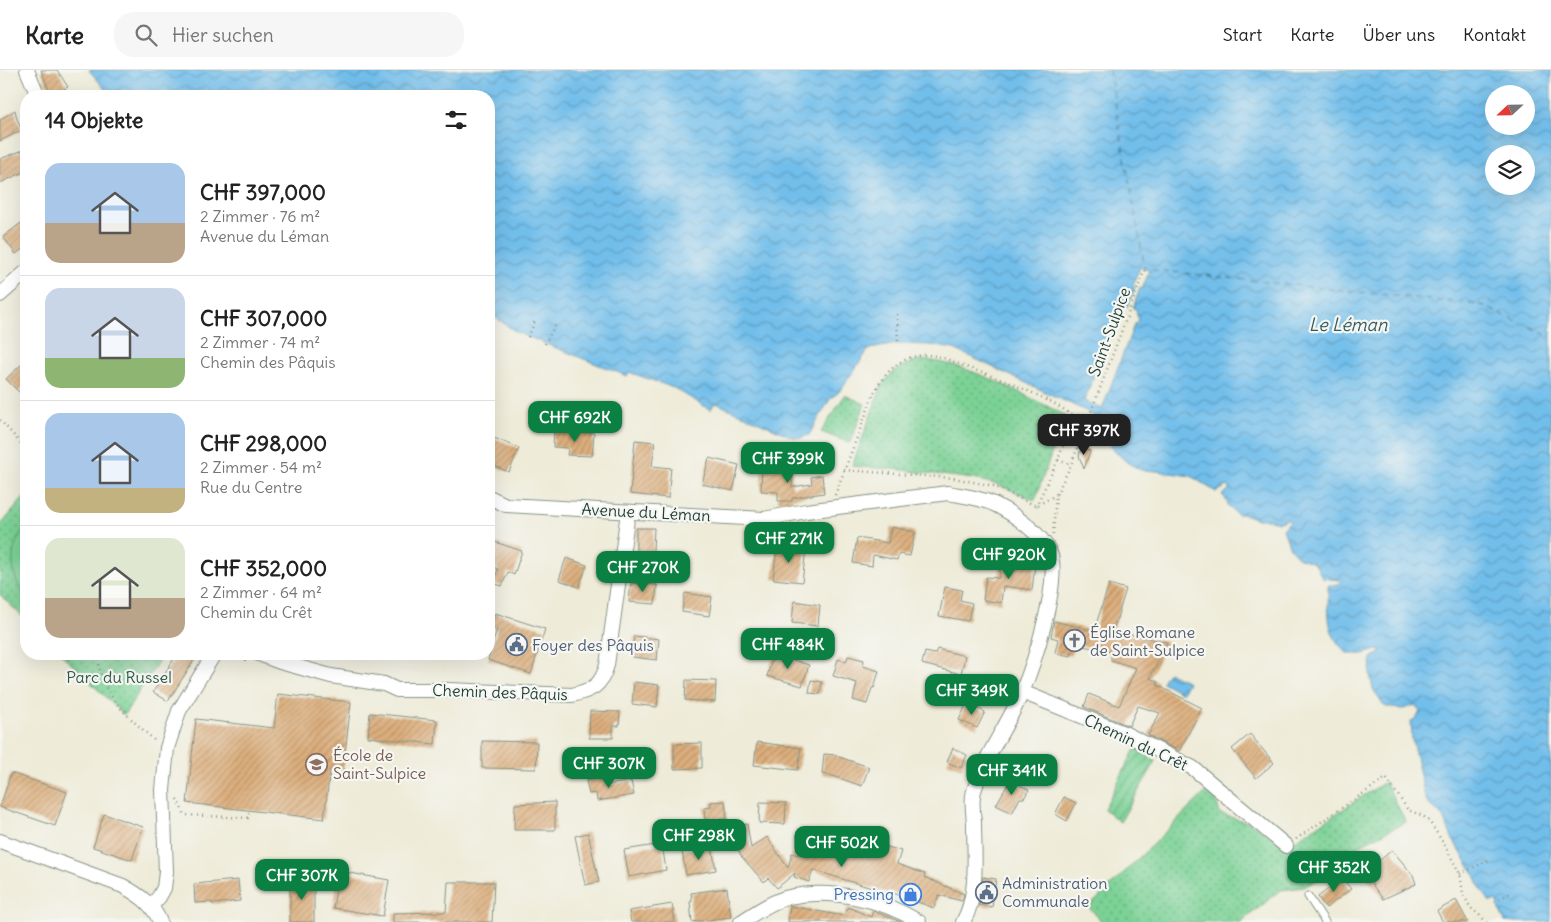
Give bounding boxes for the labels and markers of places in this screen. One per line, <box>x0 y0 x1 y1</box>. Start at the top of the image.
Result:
pin: CHF 692K <box>523 400 627 443</box>
pin: CHF 397K <box>1032 414 1136 456</box>
pin: CHF 399K <box>736 442 840 484</box>
pin: CHF 271K <box>737 522 841 564</box>
pin: CHF 920K <box>957 538 1061 580</box>
pin: CHF 270K <box>591 550 695 593</box>
place label: Église Romane de Saint-Sulpice <box>1090 622 1205 660</box>
pin: CHF 484K <box>736 628 840 670</box>
church icon: Église Romane de Saint-Sulpice <box>1062 629 1086 653</box>
public building icon: Foyer des Pâquis <box>504 633 528 657</box>
place label: Foyer des Pâquis <box>532 635 654 655</box>
pin: CHF 349K <box>920 674 1024 716</box>
place label: École de Saint-Sulpice <box>333 745 426 783</box>
pin: CHF 307K <box>557 746 661 789</box>
school or university icon: École de Saint-Sulpice <box>305 752 329 776</box>
pin: CHF 341K <box>960 754 1064 796</box>
pin: CHF 298K <box>647 818 751 861</box>
pin: CHF 502K <box>790 826 894 868</box>
pin: CHF 352K <box>1282 850 1386 893</box>
pin: CHF 307K <box>250 858 354 901</box>
place label: Administration Communale <box>1002 873 1108 911</box>
public building icon: Administration Communale <box>974 880 998 904</box>
shop icon: Pressing <box>898 882 922 906</box>
place label: Pressing <box>833 884 894 904</box>

